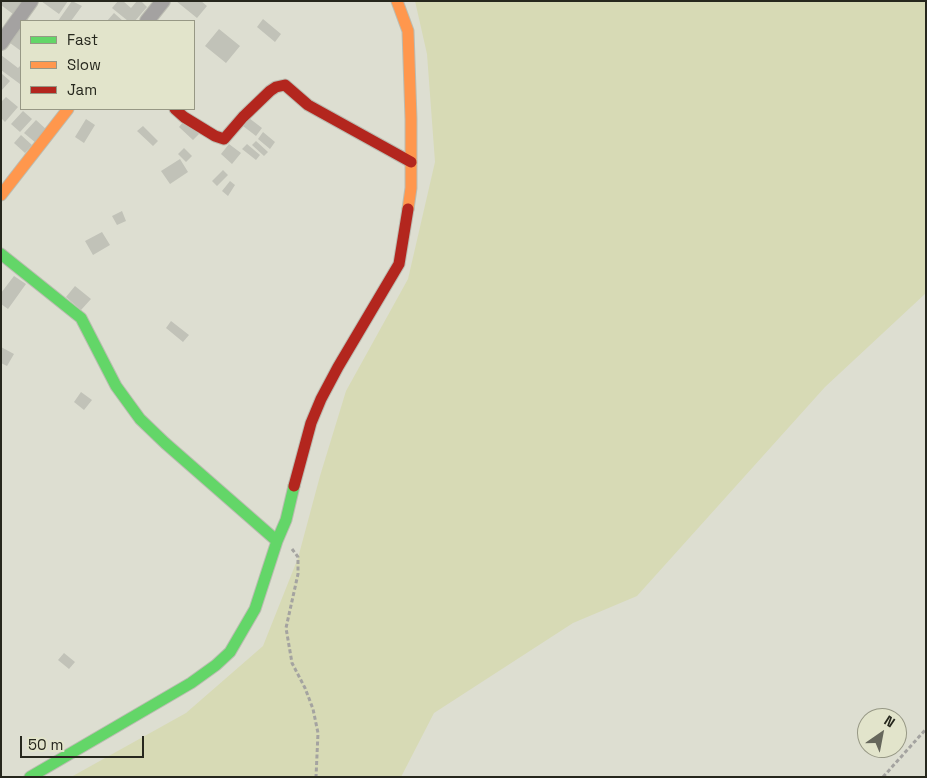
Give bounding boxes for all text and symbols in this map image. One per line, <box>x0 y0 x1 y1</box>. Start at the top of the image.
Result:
legend <box>20 20 195 110</box>
text: Fast <box>67 30 98 49</box>
text: Slow <box>67 55 101 74</box>
text: Jam <box>67 80 97 99</box>
north arrow <box>857 708 907 758</box>
text: N <box>881 711 898 731</box>
scale bar <box>22 726 146 758</box>
text: 50 m <box>28 735 63 754</box>

